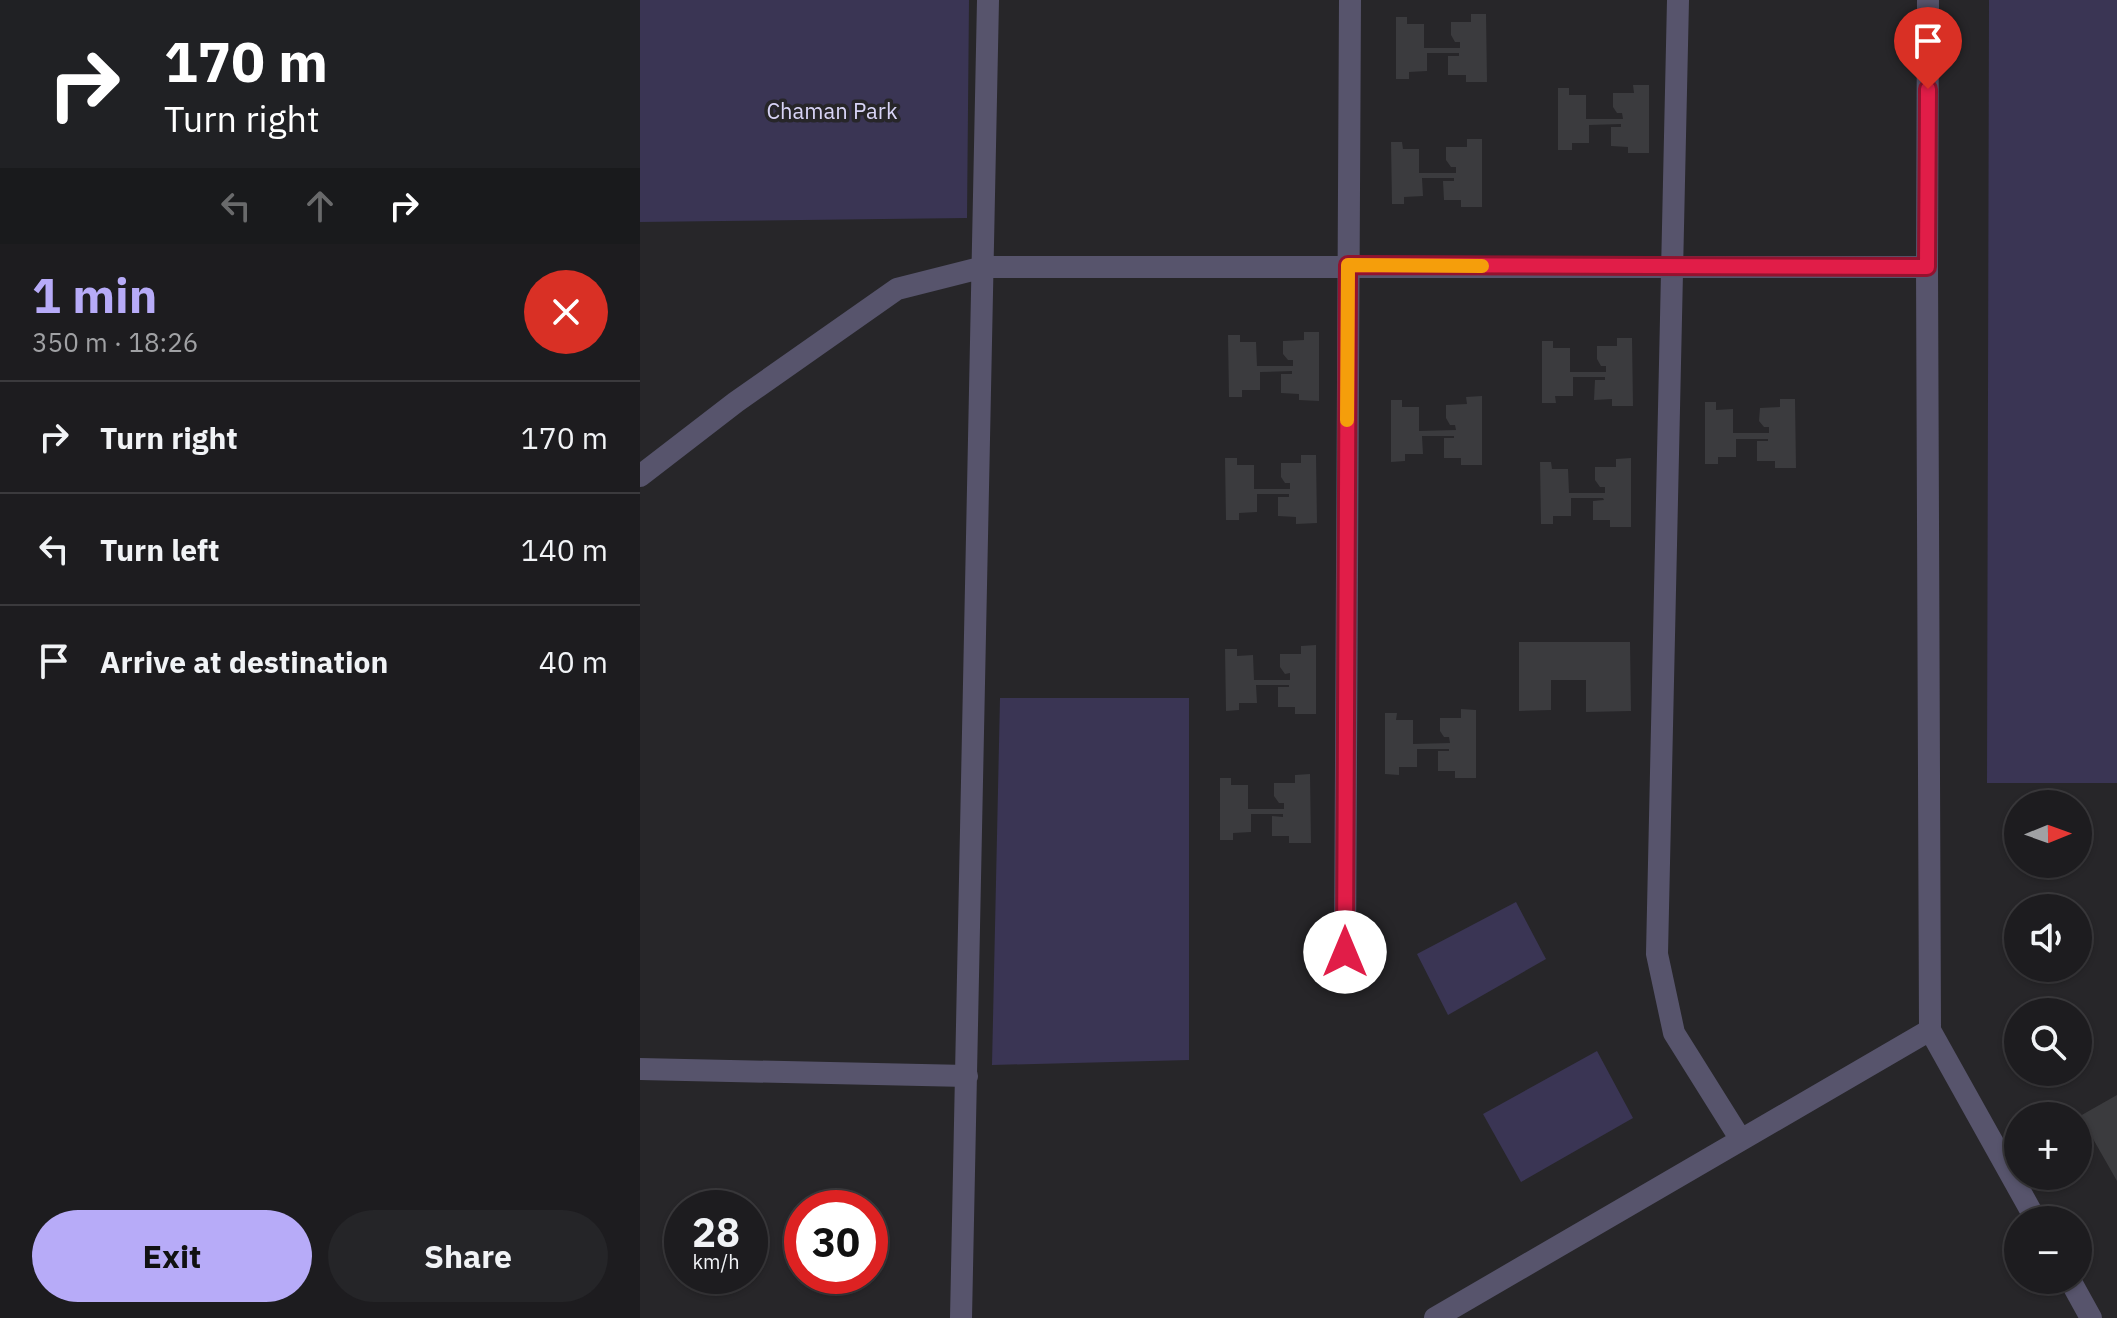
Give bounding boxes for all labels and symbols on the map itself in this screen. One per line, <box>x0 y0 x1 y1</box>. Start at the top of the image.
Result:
pin <box>1894 7 1962 89</box>
park label: Chaman Park <box>766 96 898 125</box>
north arrow <box>2004 790 2092 878</box>
position arrow <box>1303 910 1387 994</box>
speed limit sign: 30 <box>784 1190 888 1294</box>

